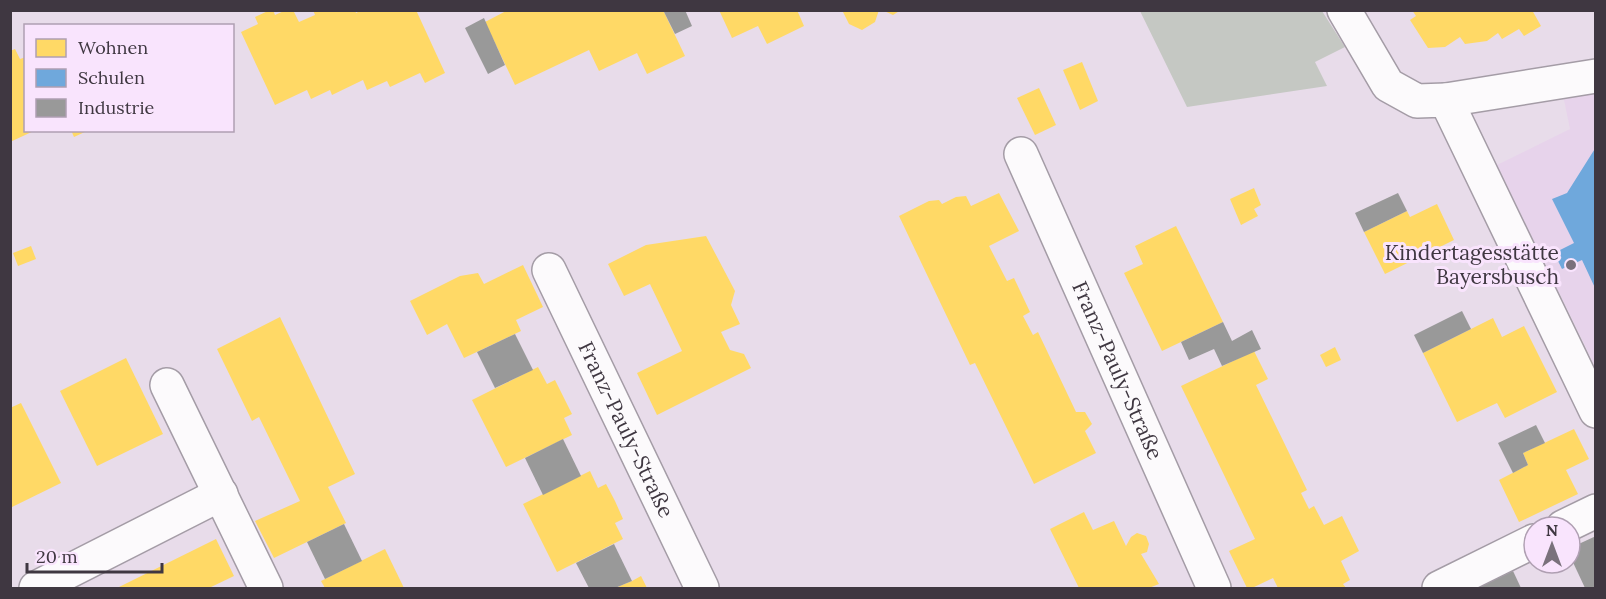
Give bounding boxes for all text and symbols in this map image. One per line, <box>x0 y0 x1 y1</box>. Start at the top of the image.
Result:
legend <box>24 24 234 132</box>
text: Wohnen <box>78 36 148 59</box>
text: Schulen <box>78 66 145 89</box>
text: Industrie <box>78 96 154 119</box>
place label: Kindertagesstätte Bayersbusch <box>1385 239 1559 290</box>
marker: Kindertagesstätte Bayersbusch <box>1564 258 1578 272</box>
street label: Franz-Pauly-Straße <box>1066 277 1169 464</box>
street label: Franz-Pauly-Straße <box>572 337 680 522</box>
north arrow <box>1522 515 1582 575</box>
text: N <box>1546 520 1558 540</box>
scale bar <box>27 536 162 574</box>
text: 20 m <box>36 545 78 568</box>

